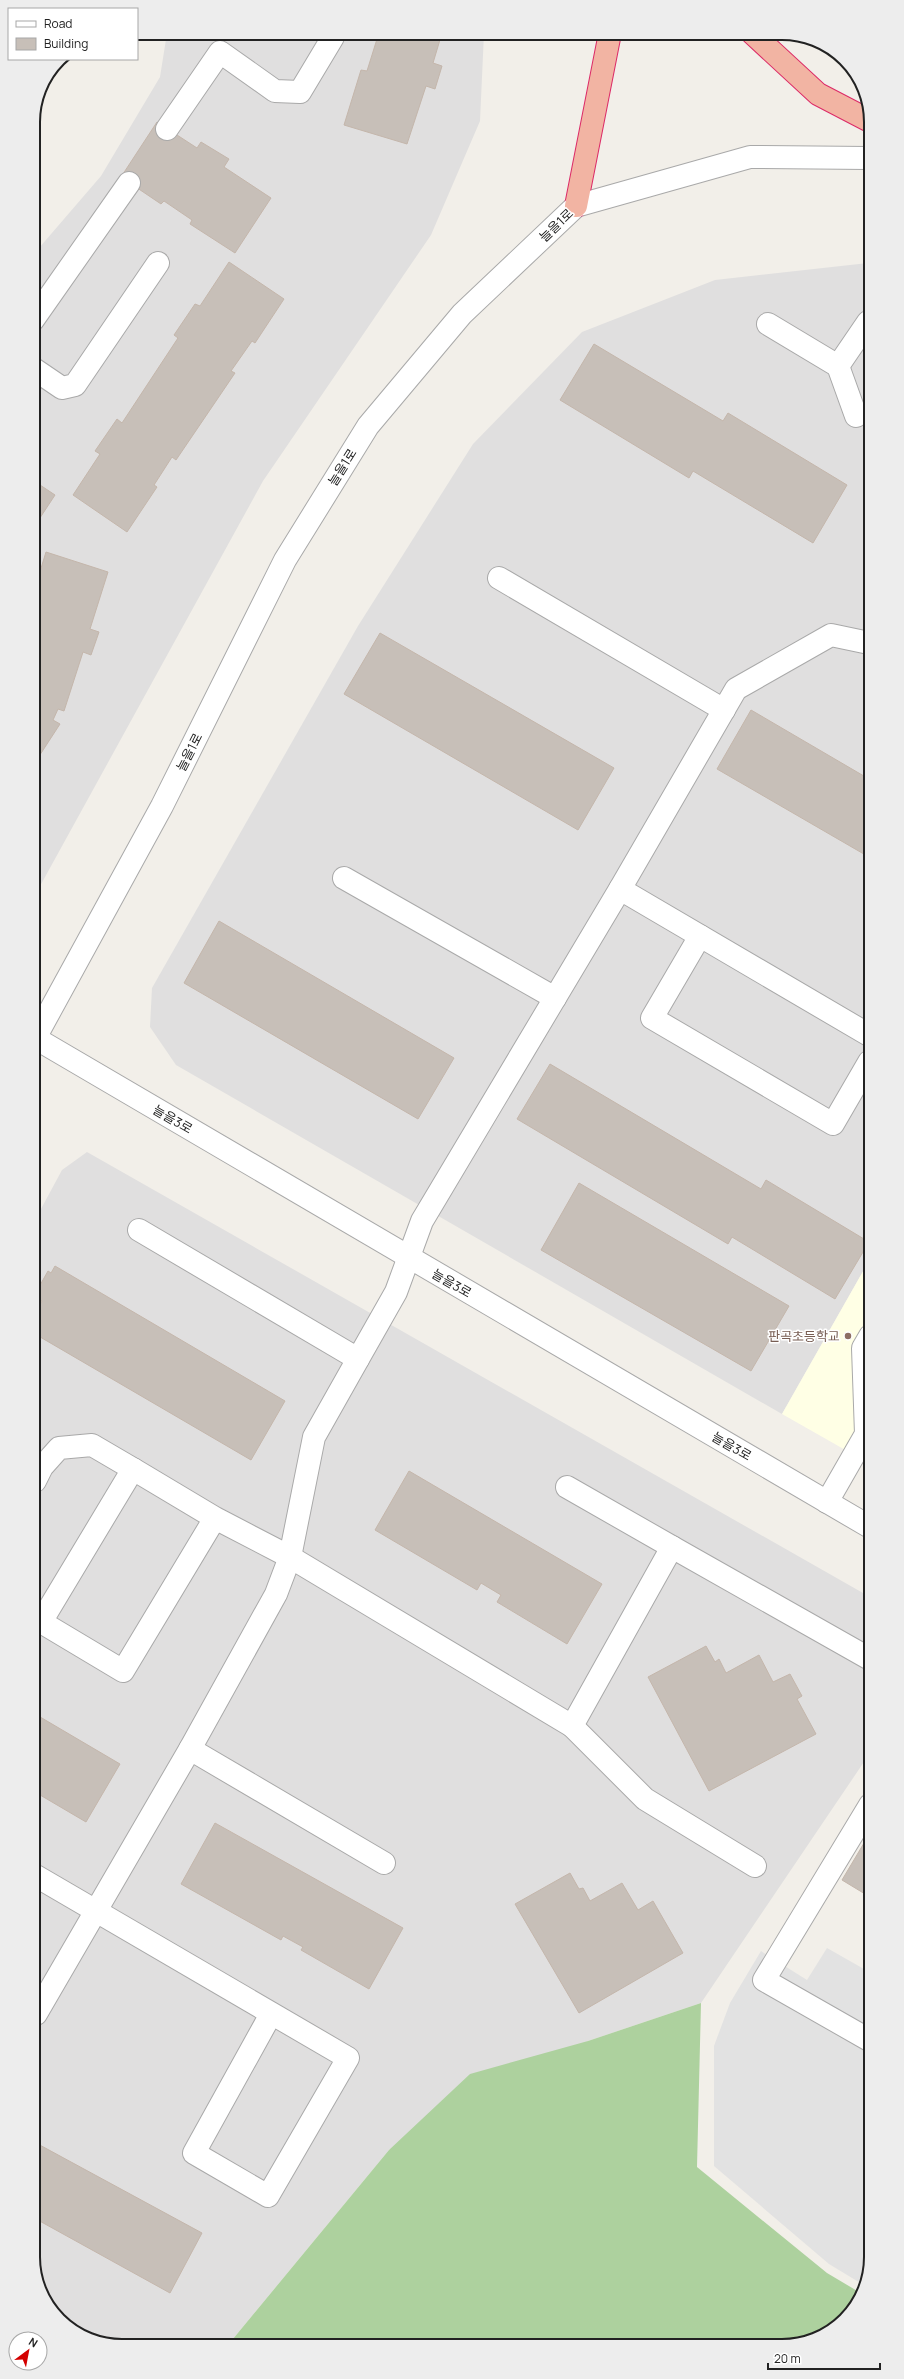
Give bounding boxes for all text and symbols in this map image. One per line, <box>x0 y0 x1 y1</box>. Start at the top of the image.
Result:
legend <box>8 8 138 60</box>
text: Road <box>44 15 72 32</box>
text: Building <box>44 35 88 52</box>
street label: 늘을1로 <box>535 204 577 246</box>
street label: 늘을1로 <box>324 445 361 489</box>
street label: 늘을1로 <box>172 730 206 774</box>
street label: 늘을3로 <box>150 1100 196 1138</box>
street label: 늘을3로 <box>429 1264 475 1302</box>
place label: 판곡초등학교 <box>768 1327 840 1345</box>
marker: 판곡초등학교 <box>843 1331 853 1341</box>
street label: 늘을3로 <box>709 1427 755 1465</box>
north arrow <box>8 2331 48 2371</box>
text: N <box>26 2334 41 2351</box>
scale bar <box>768 2345 880 2371</box>
text: 20 m <box>774 2350 801 2367</box>

